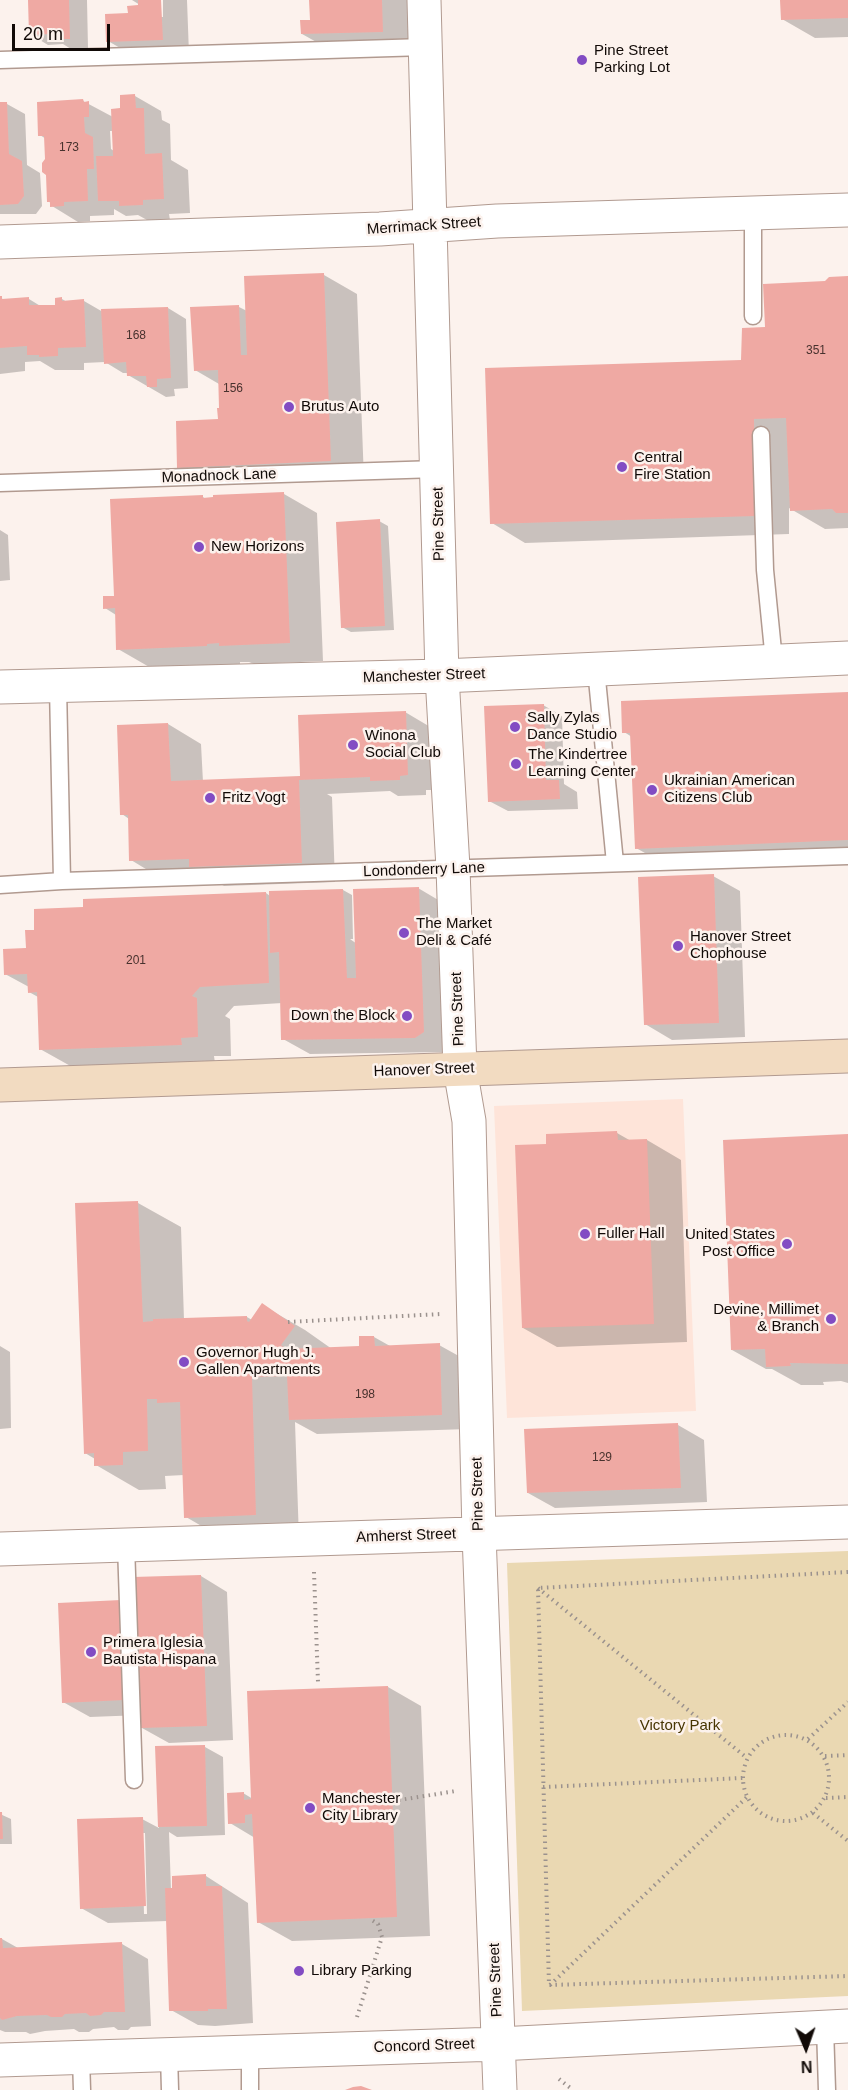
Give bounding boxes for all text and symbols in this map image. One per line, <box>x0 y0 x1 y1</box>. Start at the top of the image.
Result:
scale bar <box>15 12 112 50</box>
text: 20 m <box>23 24 63 44</box>
place label: Pine Street Parking Lot <box>594 42 670 77</box>
marker: Pine Street Parking Lot <box>575 53 589 67</box>
house number: 173 <box>59 141 79 155</box>
street label: Merrimack Street <box>366 213 482 239</box>
house number: 168 <box>126 329 146 343</box>
house number: 351 <box>806 344 826 358</box>
house number: 156 <box>223 382 243 396</box>
place label: Brutus Auto <box>301 398 379 416</box>
marker: Brutus Auto <box>282 400 296 414</box>
place label: Central Fire Station <box>634 449 711 484</box>
marker: Central Fire Station <box>615 460 629 474</box>
street label: Monadnock Lane <box>161 465 277 487</box>
street label: Pine Street <box>429 487 449 561</box>
place label: New Horizons <box>211 538 304 556</box>
marker: New Horizons <box>192 540 206 554</box>
street label: Manchester Street <box>362 665 486 687</box>
place label: Sally Zylas Dance Studio <box>527 709 617 744</box>
marker: Sally Zylas Dance Studio <box>508 720 522 734</box>
place label: Winona Social Club <box>365 727 441 762</box>
marker: Winona Social Club <box>346 738 360 752</box>
place label: The Kindertree Learning Center <box>528 746 636 781</box>
marker: The Kindertree Learning Center <box>509 757 523 771</box>
place label: Ukrainian American Citizens Club <box>664 772 795 807</box>
marker: Ukrainian American Citizens Club <box>645 783 659 797</box>
place label: Fritz Vogt <box>222 789 285 807</box>
marker: Fritz Vogt <box>203 791 217 805</box>
street label: Londonderry Lane <box>363 859 485 881</box>
place label: The Market Deli & Café <box>416 915 492 950</box>
marker: The Market Deli & Café <box>397 926 411 940</box>
place label: Hanover Street Chophouse <box>690 928 791 963</box>
marker: Hanover Street Chophouse <box>671 939 685 953</box>
house number: 201 <box>126 954 146 968</box>
street label: Pine Street <box>448 972 468 1046</box>
place label: Down the Block <box>291 1007 395 1025</box>
marker: Down the Block <box>400 1009 414 1023</box>
street label: Hanover Street <box>373 1059 475 1081</box>
place label: Fuller Hall <box>597 1225 665 1243</box>
place label: United States Post Office <box>685 1226 775 1261</box>
marker: Fuller Hall <box>578 1227 592 1241</box>
marker: United States Post Office <box>780 1237 794 1251</box>
place label: Devine, Millimet & Branch <box>713 1301 819 1336</box>
marker: Devine, Millimet & Branch <box>824 1312 838 1326</box>
place label: Governor Hugh J. Gallen Apartments <box>196 1344 320 1379</box>
marker: Governor Hugh J. Gallen Apartments <box>177 1355 191 1369</box>
house number: 198 <box>355 1388 375 1402</box>
house number: 129 <box>592 1451 612 1465</box>
street label: Pine Street <box>468 1457 488 1531</box>
street label: Amherst Street <box>356 1525 456 1547</box>
place label: Primera Iglesia Bautista Hispana <box>103 1634 216 1669</box>
marker: Primera Iglesia Bautista Hispana <box>84 1645 98 1659</box>
park label: Victory Park <box>640 1717 720 1735</box>
place label: Manchester City Library <box>322 1790 400 1825</box>
marker: Manchester City Library <box>303 1801 317 1815</box>
street label: Pine Street <box>486 1943 506 2017</box>
place label: Library Parking <box>311 1962 412 1980</box>
marker: Library Parking <box>292 1964 306 1978</box>
north arrow <box>776 2018 836 2078</box>
street label: Concord Street <box>373 2035 475 2057</box>
text: N <box>801 2058 813 2075</box>

